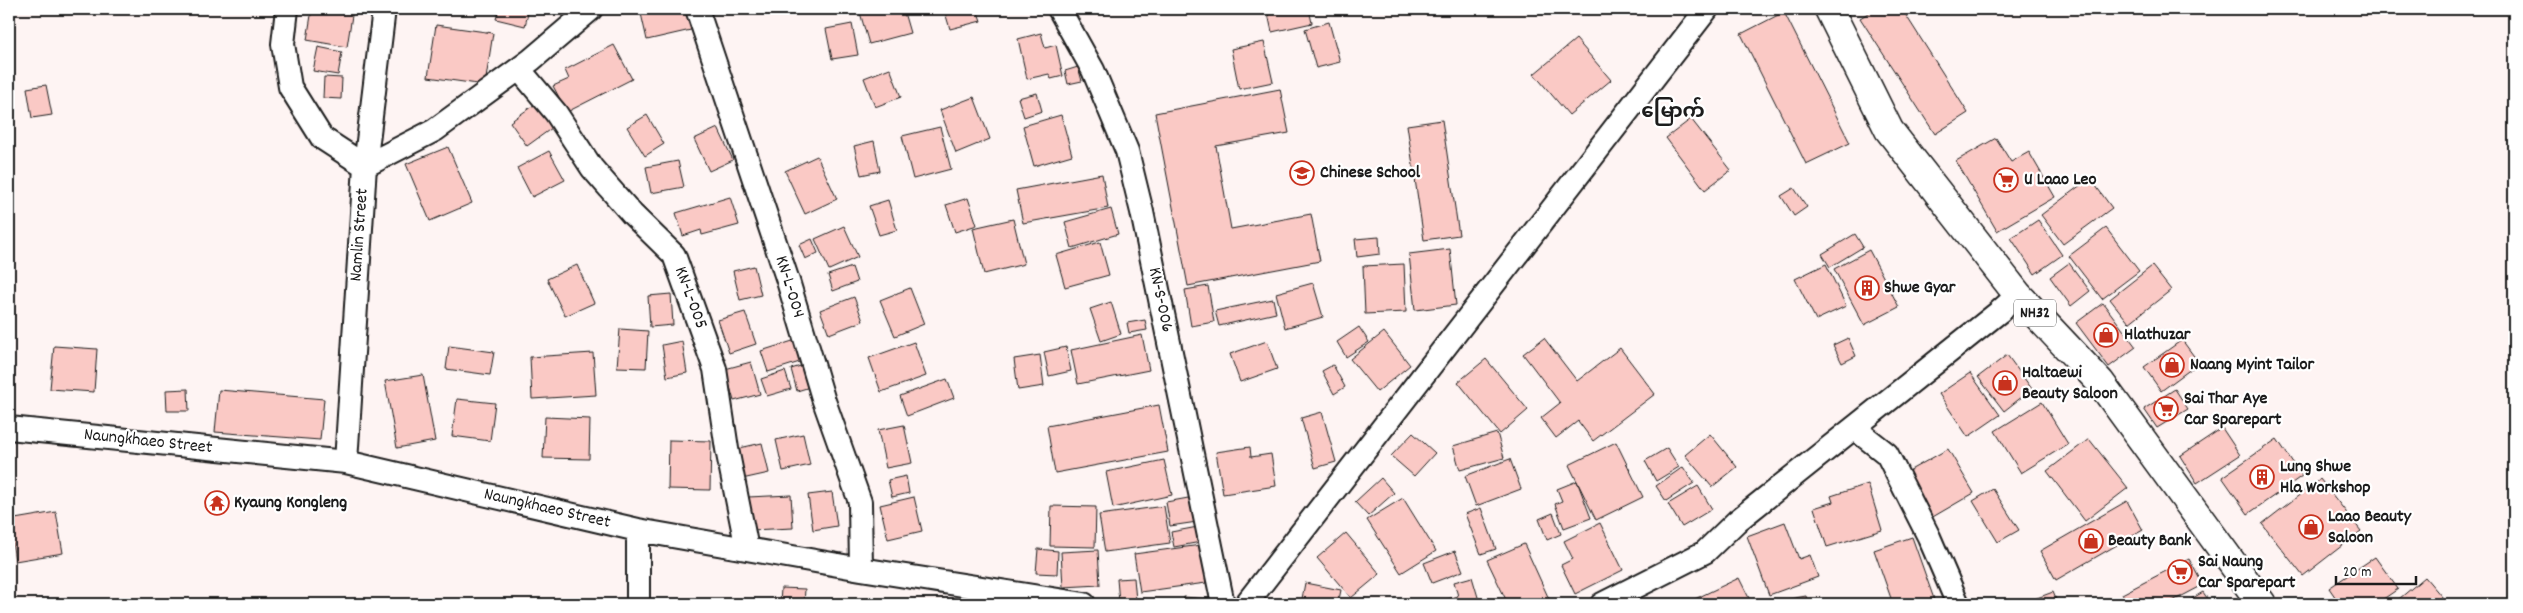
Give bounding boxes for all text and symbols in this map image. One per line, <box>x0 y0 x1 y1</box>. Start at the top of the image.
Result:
district label: မြောက် <box>1641 97 1705 127</box>
school or university icon: Chinese School <box>1289 160 1315 186</box>
place label: Chinese School <box>1320 161 1421 186</box>
supermarket icon: U Laao Leo <box>1993 167 2019 193</box>
place label: U Laao Leo <box>2024 168 2096 193</box>
street label: Namlin Street <box>344 187 376 282</box>
street label: KN-L-004 <box>768 253 810 321</box>
street label: KN-L-005 <box>667 263 713 333</box>
street label: KN-S-006 <box>1141 265 1179 335</box>
building icon: Shwe Gyar <box>1854 275 1880 301</box>
place label: Shwe Gyar <box>1884 276 1956 301</box>
road number: NH32 <box>2014 300 2056 326</box>
shop icon: Hlathuzar <box>2093 322 2119 348</box>
place label: Hlathuzar <box>2124 323 2191 348</box>
shop icon: Naang Myint Tailor <box>2159 352 2185 378</box>
place label: Naang Myint Tailor <box>2190 353 2315 378</box>
place label: Haltaewi Beauty Saloon <box>2022 361 2118 407</box>
shop icon: Haltaewi Beauty Saloon <box>1992 370 2018 396</box>
place label: Sai Thar Aye Car Sparepart <box>2184 387 2282 433</box>
supermarket icon: Sai Thar Aye Car Sparepart <box>2153 396 2179 422</box>
street label: Naungkhaeo Street <box>82 423 214 461</box>
place label: Lung Shwe Hla Workshop <box>2280 455 2371 501</box>
building icon: Lung Shwe Hla Workshop <box>2249 464 2275 490</box>
street label: Naungkhaeo Street <box>481 482 613 536</box>
temple icon: Kyaung Kongleng <box>204 490 230 516</box>
place label: Kyaung Kongleng <box>234 491 347 516</box>
place label: Laao Beauty Saloon <box>2328 505 2412 551</box>
shop icon: Laao Beauty Saloon <box>2298 514 2324 540</box>
shop icon: Beauty Bank <box>2078 528 2104 554</box>
place label: Beauty Bank <box>2108 529 2192 554</box>
place label: Sai Naung Car Sparepart <box>2198 550 2296 596</box>
scale bar <box>2336 553 2416 585</box>
supermarket icon: Sai Naung Car Sparepart <box>2167 559 2193 585</box>
text: 20 m <box>2343 562 2371 584</box>

